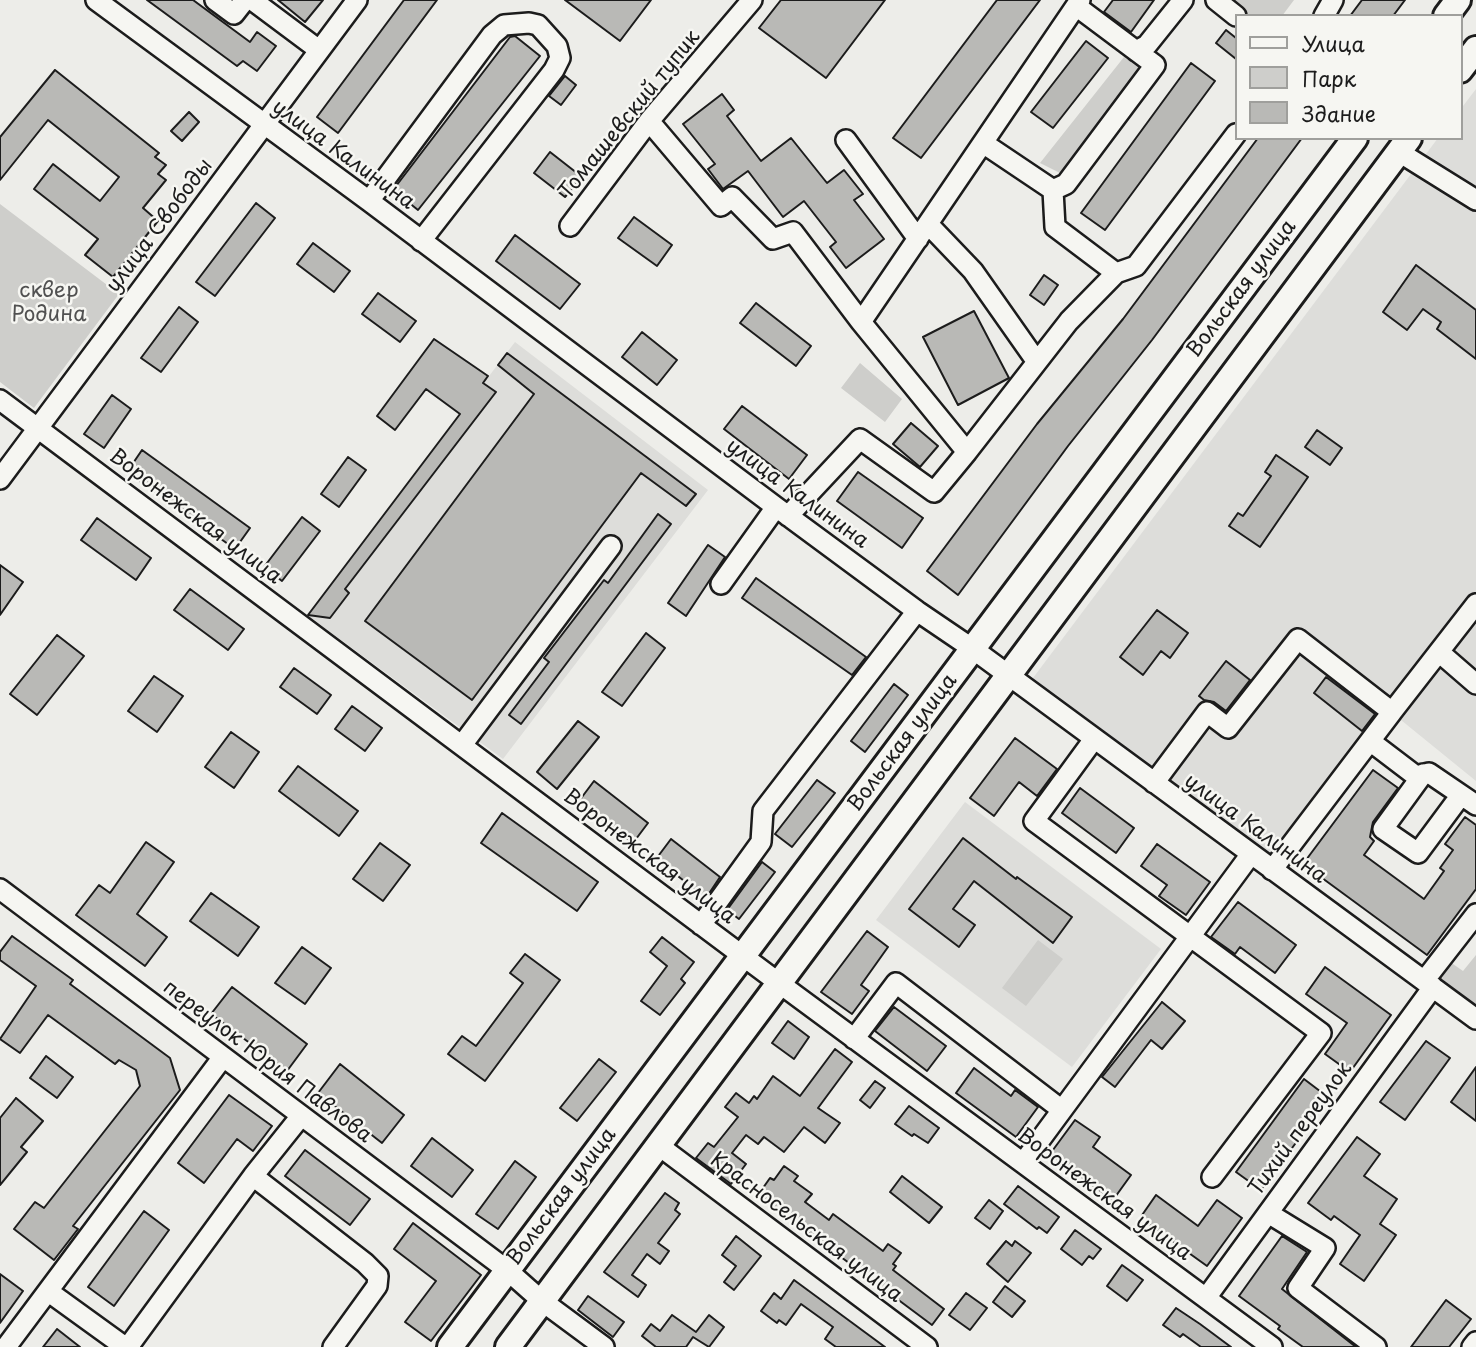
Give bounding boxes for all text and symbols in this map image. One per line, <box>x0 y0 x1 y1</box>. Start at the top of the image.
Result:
legend <box>1234 14 1462 140</box>
street label: Томашевский тупик <box>554 25 706 205</box>
text: Улица <box>1302 27 1365 59</box>
text: Парк <box>1302 62 1356 94</box>
street label: улица Калинина <box>267 95 419 215</box>
text: Здание <box>1302 97 1376 129</box>
street label: улица Свободы <box>101 154 219 298</box>
street label: Вольская улица <box>1182 215 1302 363</box>
park label: сквер Родина <box>12 278 86 328</box>
street label: улица Калинина <box>721 434 873 554</box>
street label: Воронежская улица <box>104 444 286 590</box>
street label: Вольская улица <box>843 669 963 817</box>
street label: улица Калинина <box>1179 769 1331 889</box>
street label: Воронежская улица <box>558 784 740 930</box>
street label: переулок Юрия Павлова <box>158 975 376 1149</box>
street label: Тихий переулок <box>1244 1057 1358 1201</box>
street label: Вольская улица <box>502 1123 622 1271</box>
street label: Воронежская улица <box>1012 1123 1196 1267</box>
street label: Красносельская улица <box>705 1148 907 1308</box>

